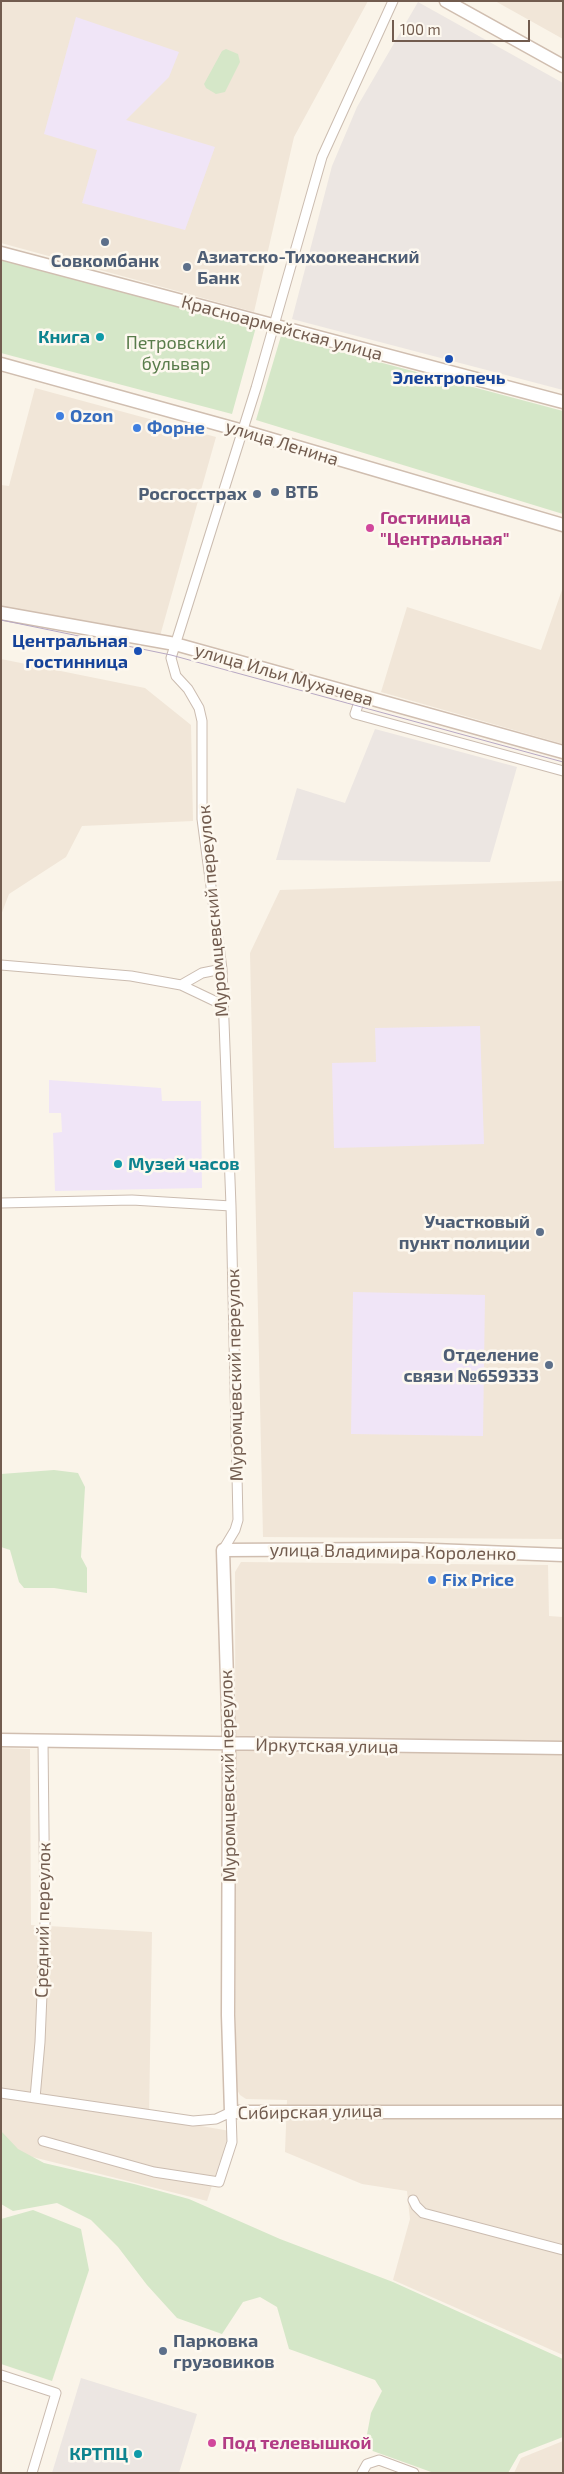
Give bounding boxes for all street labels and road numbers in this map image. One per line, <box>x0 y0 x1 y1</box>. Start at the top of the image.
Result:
street label: Красноармейская улица <box>179 291 385 365</box>
street label: улица Ленина <box>223 416 341 470</box>
street label: улица Ильи Мухачева <box>192 639 376 711</box>
street label: Муромцевский переулок <box>193 804 233 1018</box>
street label: Муромцевский переулок <box>222 1268 248 1482</box>
street label: улица Владимира Короленко <box>269 1539 517 1565</box>
street label: Муромцевский переулок <box>215 1669 241 1883</box>
street label: Иркутская улица <box>255 1734 399 1758</box>
street label: Средний переулок <box>31 1842 55 1998</box>
street label: Сибирская улица <box>237 2100 383 2124</box>

